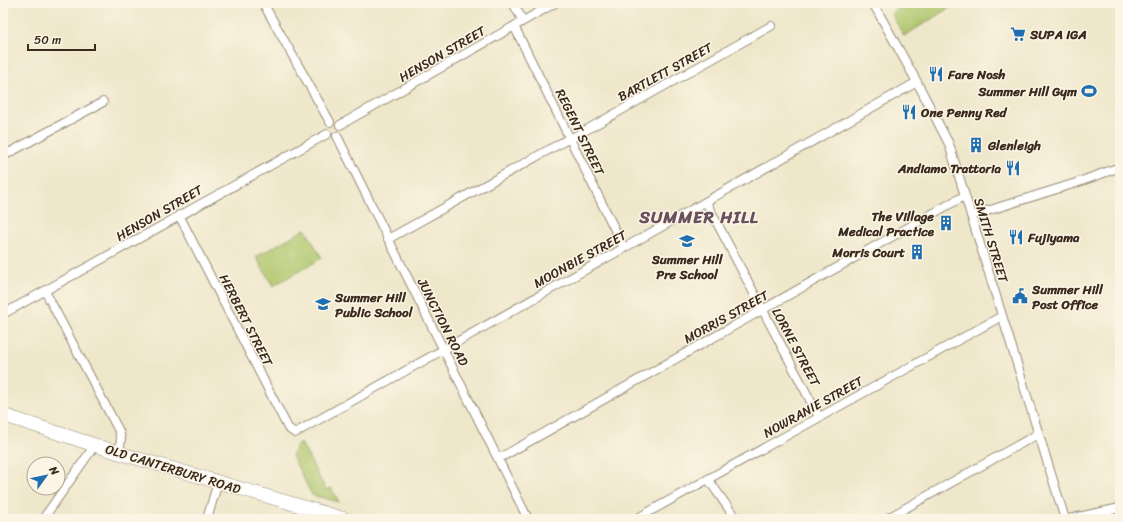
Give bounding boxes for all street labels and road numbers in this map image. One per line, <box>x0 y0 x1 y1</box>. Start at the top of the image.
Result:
street label: HENSON STREET <box>394 19 491 88</box>
street label: BARTLETT STREET <box>613 36 717 108</box>
street label: REGENT STREET <box>549 85 611 180</box>
street label: HENSON STREET <box>111 178 208 247</box>
street label: SMITH STREET <box>967 195 1015 286</box>
street label: MOONBIE STREET <box>529 223 632 294</box>
street label: HERBERT STREET <box>213 270 280 372</box>
street label: JUNCTION ROAD <box>410 273 475 370</box>
street label: MORRIS STREET <box>679 284 774 350</box>
street label: LORNE STREET <box>766 303 827 391</box>
street label: NOWRANIE STREET <box>759 369 868 444</box>
street label: OLD CANTERBURY ROAD <box>102 437 244 501</box>

